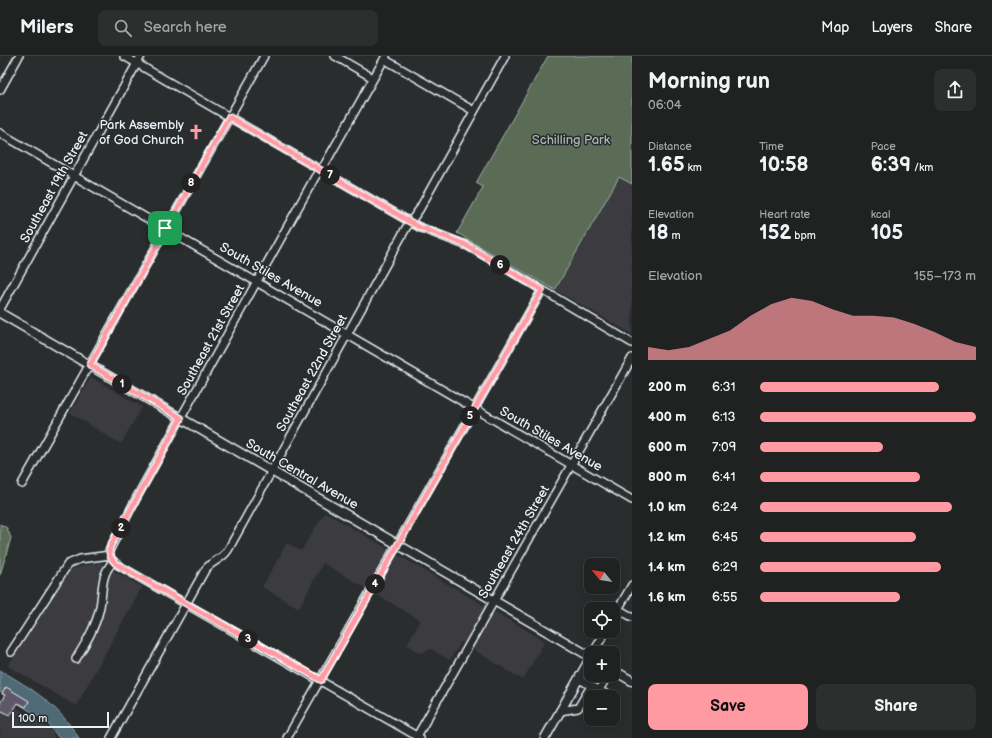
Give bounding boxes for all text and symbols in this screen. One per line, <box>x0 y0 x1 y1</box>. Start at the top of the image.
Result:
search box <box>98 10 378 46</box>
text: Milers <box>20 16 74 39</box>
icon: search <box>112 17 134 39</box>
text: Search here <box>144 18 227 37</box>
text: Map <box>821 19 849 36</box>
text: Layers <box>871 19 913 36</box>
text: Share <box>935 19 972 36</box>
text: Morning run <box>648 68 770 95</box>
button: share <box>934 69 976 111</box>
text: 06:04 <box>648 97 682 113</box>
place label: Park Assembly of God Church <box>99 117 184 148</box>
church icon: Park Assembly of God Church <box>187 123 205 141</box>
street label: Southeast 19th Street <box>17 128 91 246</box>
park label: Schilling Park <box>532 132 611 148</box>
text: Distance <box>648 140 692 153</box>
text: Time <box>759 140 784 153</box>
text: Pace <box>871 140 896 153</box>
text: 1.65 <box>648 153 684 177</box>
text: 10:58 <box>759 153 809 177</box>
text: 6:39 <box>871 153 911 177</box>
text: km <box>684 161 702 174</box>
text: /km <box>911 161 933 174</box>
pin: 7 <box>320 165 340 185</box>
text: 7 <box>327 168 333 181</box>
pin: 8 <box>181 173 201 193</box>
text: 8 <box>188 176 194 189</box>
text: Elevation <box>648 208 694 221</box>
text: Heart rate <box>759 208 810 221</box>
text: kcal <box>871 208 890 221</box>
pin <box>148 211 182 245</box>
icon: arrive <box>154 217 176 239</box>
text: 18 <box>648 221 668 245</box>
text: 152 <box>759 221 791 245</box>
text: 105 <box>871 221 903 245</box>
text: m <box>668 229 681 242</box>
text: bpm <box>791 229 816 242</box>
street label: South Stiles Avenue <box>217 239 325 311</box>
pin: 6 <box>490 255 510 275</box>
text: 6 <box>497 258 503 271</box>
text: Elevation <box>648 268 702 284</box>
text: 155–173 m <box>914 268 976 284</box>
street label: Southeast 21st Street <box>174 282 248 398</box>
street label: Southeast 22nd Street <box>273 312 351 434</box>
pin: 1 <box>112 374 132 394</box>
text: 1 <box>120 377 124 390</box>
text: 200 m <box>648 379 686 395</box>
text: 6:31 <box>712 379 736 395</box>
street label: South Stiles Avenue <box>497 403 605 475</box>
pin: 5 <box>460 406 480 426</box>
text: 5 <box>467 409 473 422</box>
text: 400 m <box>648 409 686 425</box>
text: 6:13 <box>712 409 736 425</box>
street label: South Central Avenue <box>243 435 361 513</box>
text: 600 m <box>648 439 687 455</box>
text: 7:09 <box>712 439 736 455</box>
text: 800 m <box>648 469 687 485</box>
text: 6:41 <box>712 469 736 485</box>
street label: Southeast 24th Street <box>475 483 553 601</box>
text: 1.0 km <box>648 499 686 515</box>
text: 6:24 <box>712 499 738 515</box>
pin: 2 <box>111 518 131 538</box>
text: 2 <box>118 521 124 534</box>
text: 1.2 km <box>648 529 686 545</box>
text: 6:45 <box>712 529 738 545</box>
north arrow <box>584 558 620 594</box>
map controls <box>584 558 620 726</box>
text: 1.4 km <box>648 559 685 575</box>
text: 6:29 <box>712 559 738 575</box>
pin: 4 <box>365 574 385 594</box>
text: 4 <box>372 577 378 590</box>
text: 1.6 km <box>648 589 686 605</box>
text: 6:55 <box>712 589 737 605</box>
button: locate <box>584 602 620 638</box>
pin: 3 <box>238 629 258 649</box>
text: 3 <box>245 632 251 645</box>
button: + <box>584 646 620 682</box>
button: Save <box>648 684 808 730</box>
button: Share <box>816 684 976 730</box>
button: − <box>584 690 620 726</box>
scale bar <box>12 710 109 729</box>
text: 100 m <box>18 712 47 725</box>

